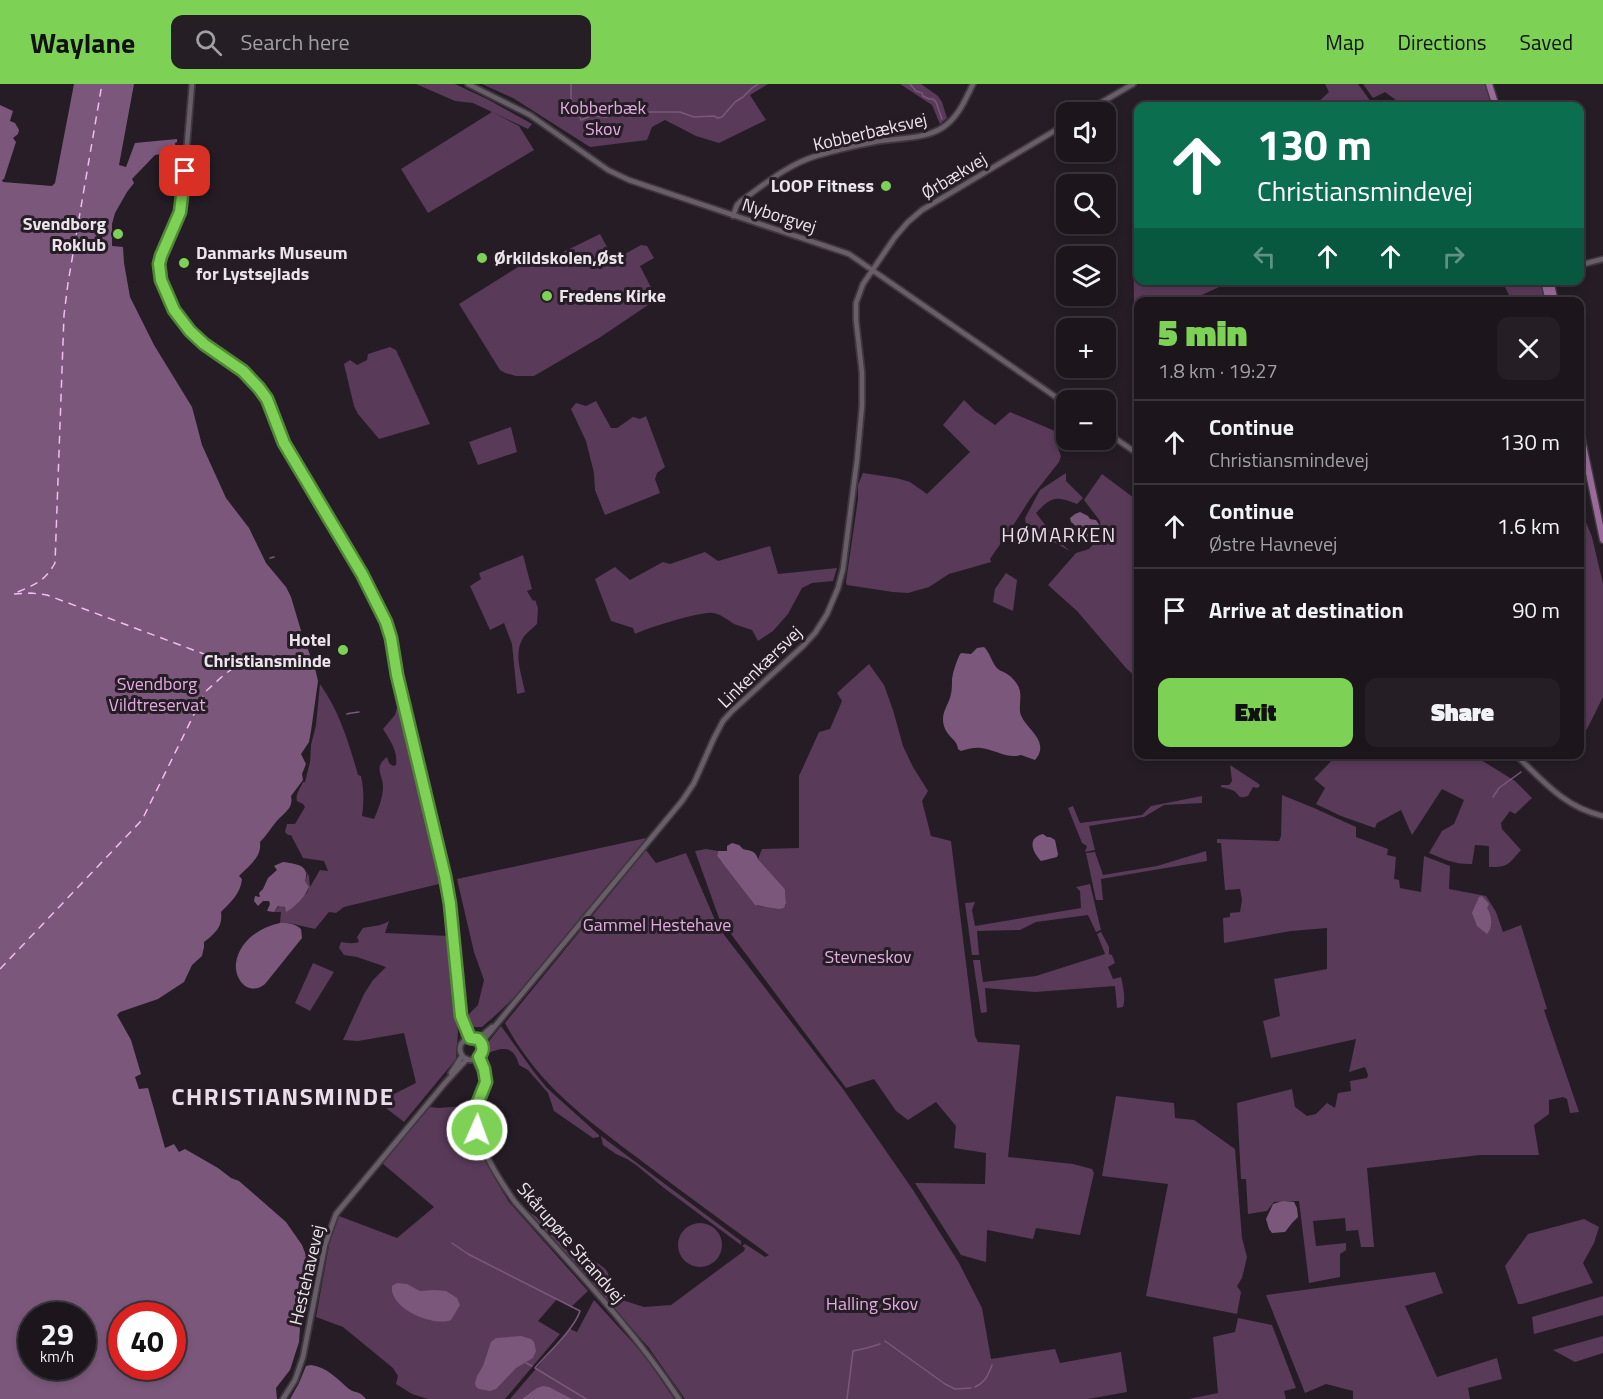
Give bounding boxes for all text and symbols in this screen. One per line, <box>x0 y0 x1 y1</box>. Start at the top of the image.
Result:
search box <box>171 15 591 69</box>
text: Waylane <box>30 21 135 64</box>
text: Search here <box>240 25 350 59</box>
icon: search <box>192 26 225 59</box>
text: Map <box>1325 26 1365 58</box>
text: Directions <box>1398 26 1487 58</box>
text: Saved <box>1520 26 1573 58</box>
park label: Kobberbæk Skov <box>560 94 647 142</box>
map controls <box>1056 102 1116 450</box>
button: sound <box>1056 102 1116 162</box>
street label: Kobberbæksvej <box>810 105 929 158</box>
text: 130 m <box>1257 112 1372 176</box>
icon: ahead <box>1158 126 1236 204</box>
pin <box>159 145 210 196</box>
street label: Ørbækvej <box>916 145 992 206</box>
icon: arrive <box>168 154 201 187</box>
text: Christiansmindevej <box>1257 170 1473 211</box>
place label: LOOP Fitness <box>771 172 874 199</box>
button: search <box>1056 174 1116 234</box>
marker: LOOP Fitness <box>879 179 893 193</box>
street label: Nyborgvej <box>739 191 820 240</box>
place label: Svendborg Roklub <box>23 210 106 258</box>
marker: Svendborg Roklub <box>111 227 125 241</box>
place label: Danmarks Museum for Lystsejlads <box>196 239 348 287</box>
icon: left <box>1248 240 1281 273</box>
icon: ahead <box>1311 240 1344 273</box>
icon: ahead <box>1374 240 1407 273</box>
icon: right <box>1437 240 1470 273</box>
place label: Ørkildskolen,Øst <box>494 244 624 271</box>
button: layers <box>1056 246 1116 306</box>
marker: Ørkildskolen,Øst <box>475 251 489 265</box>
marker: Danmarks Museum for Lystsejlads <box>177 256 191 270</box>
place label: Fredens Kirke <box>559 282 666 309</box>
marker: Fredens Kirke <box>540 289 554 303</box>
text: 5 min <box>1158 305 1247 360</box>
button: close <box>1497 317 1560 380</box>
button: + <box>1056 318 1116 378</box>
text: 1.8 km · 19:27 <box>1158 355 1278 386</box>
button: − <box>1056 390 1116 450</box>
text: Continue <box>1209 410 1294 444</box>
text: 130 m <box>1500 425 1560 459</box>
icon: ahead <box>1158 426 1191 459</box>
text: Christiansmindevej <box>1209 444 1369 475</box>
text: Continue <box>1209 494 1294 528</box>
text: 1.6 km <box>1497 509 1560 543</box>
icon: ahead <box>1158 510 1191 543</box>
district label: HØMARKEN <box>1001 519 1117 550</box>
text: Østre Havnevej <box>1209 528 1337 559</box>
text: Arrive at destination <box>1209 593 1404 627</box>
text: 90 m <box>1512 593 1560 627</box>
icon: arrive <box>1158 594 1191 627</box>
street label: Linkenkærsvej <box>711 619 808 714</box>
place label: Hotel Christiansminde <box>204 626 331 674</box>
marker: Hotel Christiansminde <box>336 643 350 657</box>
park label: Svendborg Vildtreservat <box>108 670 206 718</box>
button: Exit <box>1158 678 1353 747</box>
button: Share <box>1365 678 1560 747</box>
park label: Gammel Hestehave <box>583 911 731 938</box>
park label: Stevneskov <box>824 943 912 970</box>
district label: CHRISTIANSMINDE <box>172 1078 394 1114</box>
position arrow <box>445 1098 509 1162</box>
street label: Skårupøre Strandvej <box>511 1176 632 1309</box>
street label: Hestehavevej <box>282 1222 331 1328</box>
park label: Halling Skov <box>826 1290 919 1317</box>
speed limit sign: 40 <box>108 1302 186 1380</box>
text: 29 <box>40 1311 74 1357</box>
text: km/h <box>40 1345 74 1368</box>

